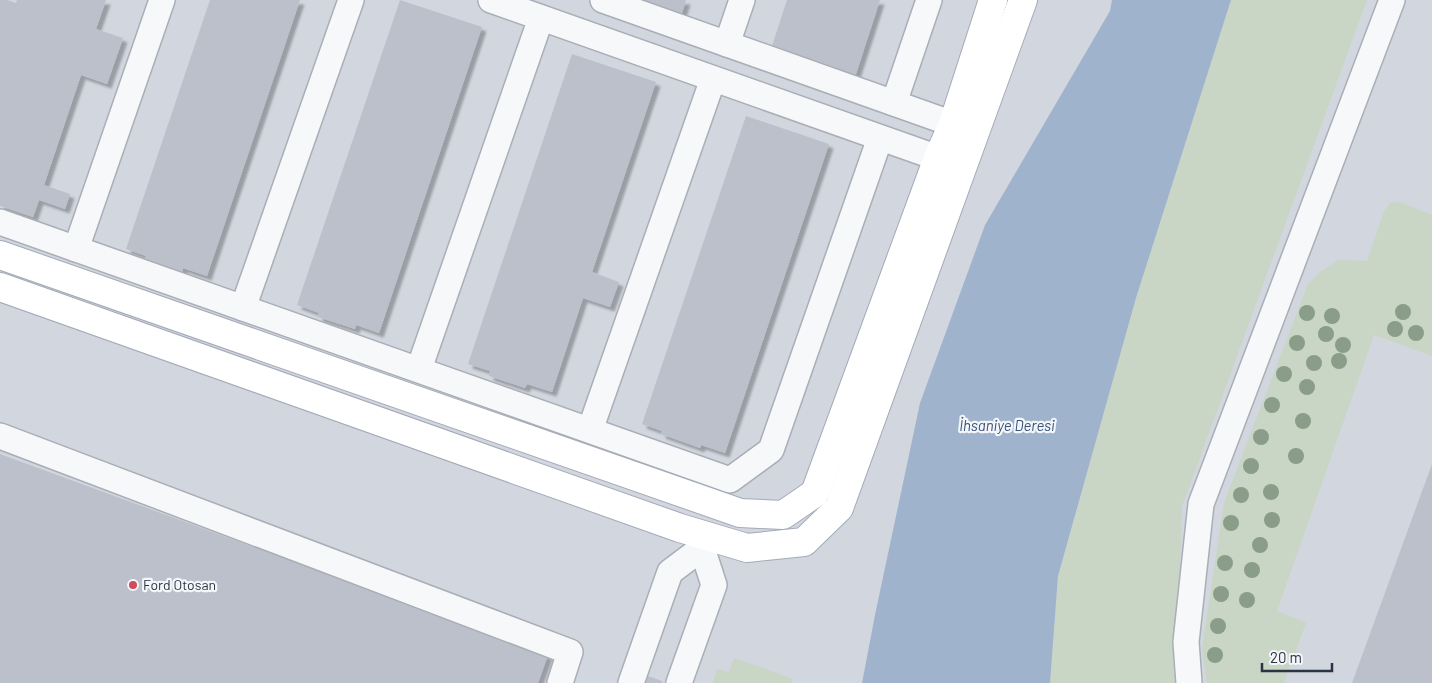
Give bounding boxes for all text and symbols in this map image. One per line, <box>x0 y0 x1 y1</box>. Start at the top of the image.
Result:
water label: İhsaniye Deresi <box>959 416 1055 434</box>
place label: Ford Otosan <box>143 576 216 593</box>
marker: Ford Otosan <box>127 579 139 591</box>
scale bar <box>1262 640 1332 672</box>
text: 20 m <box>1270 648 1302 666</box>

